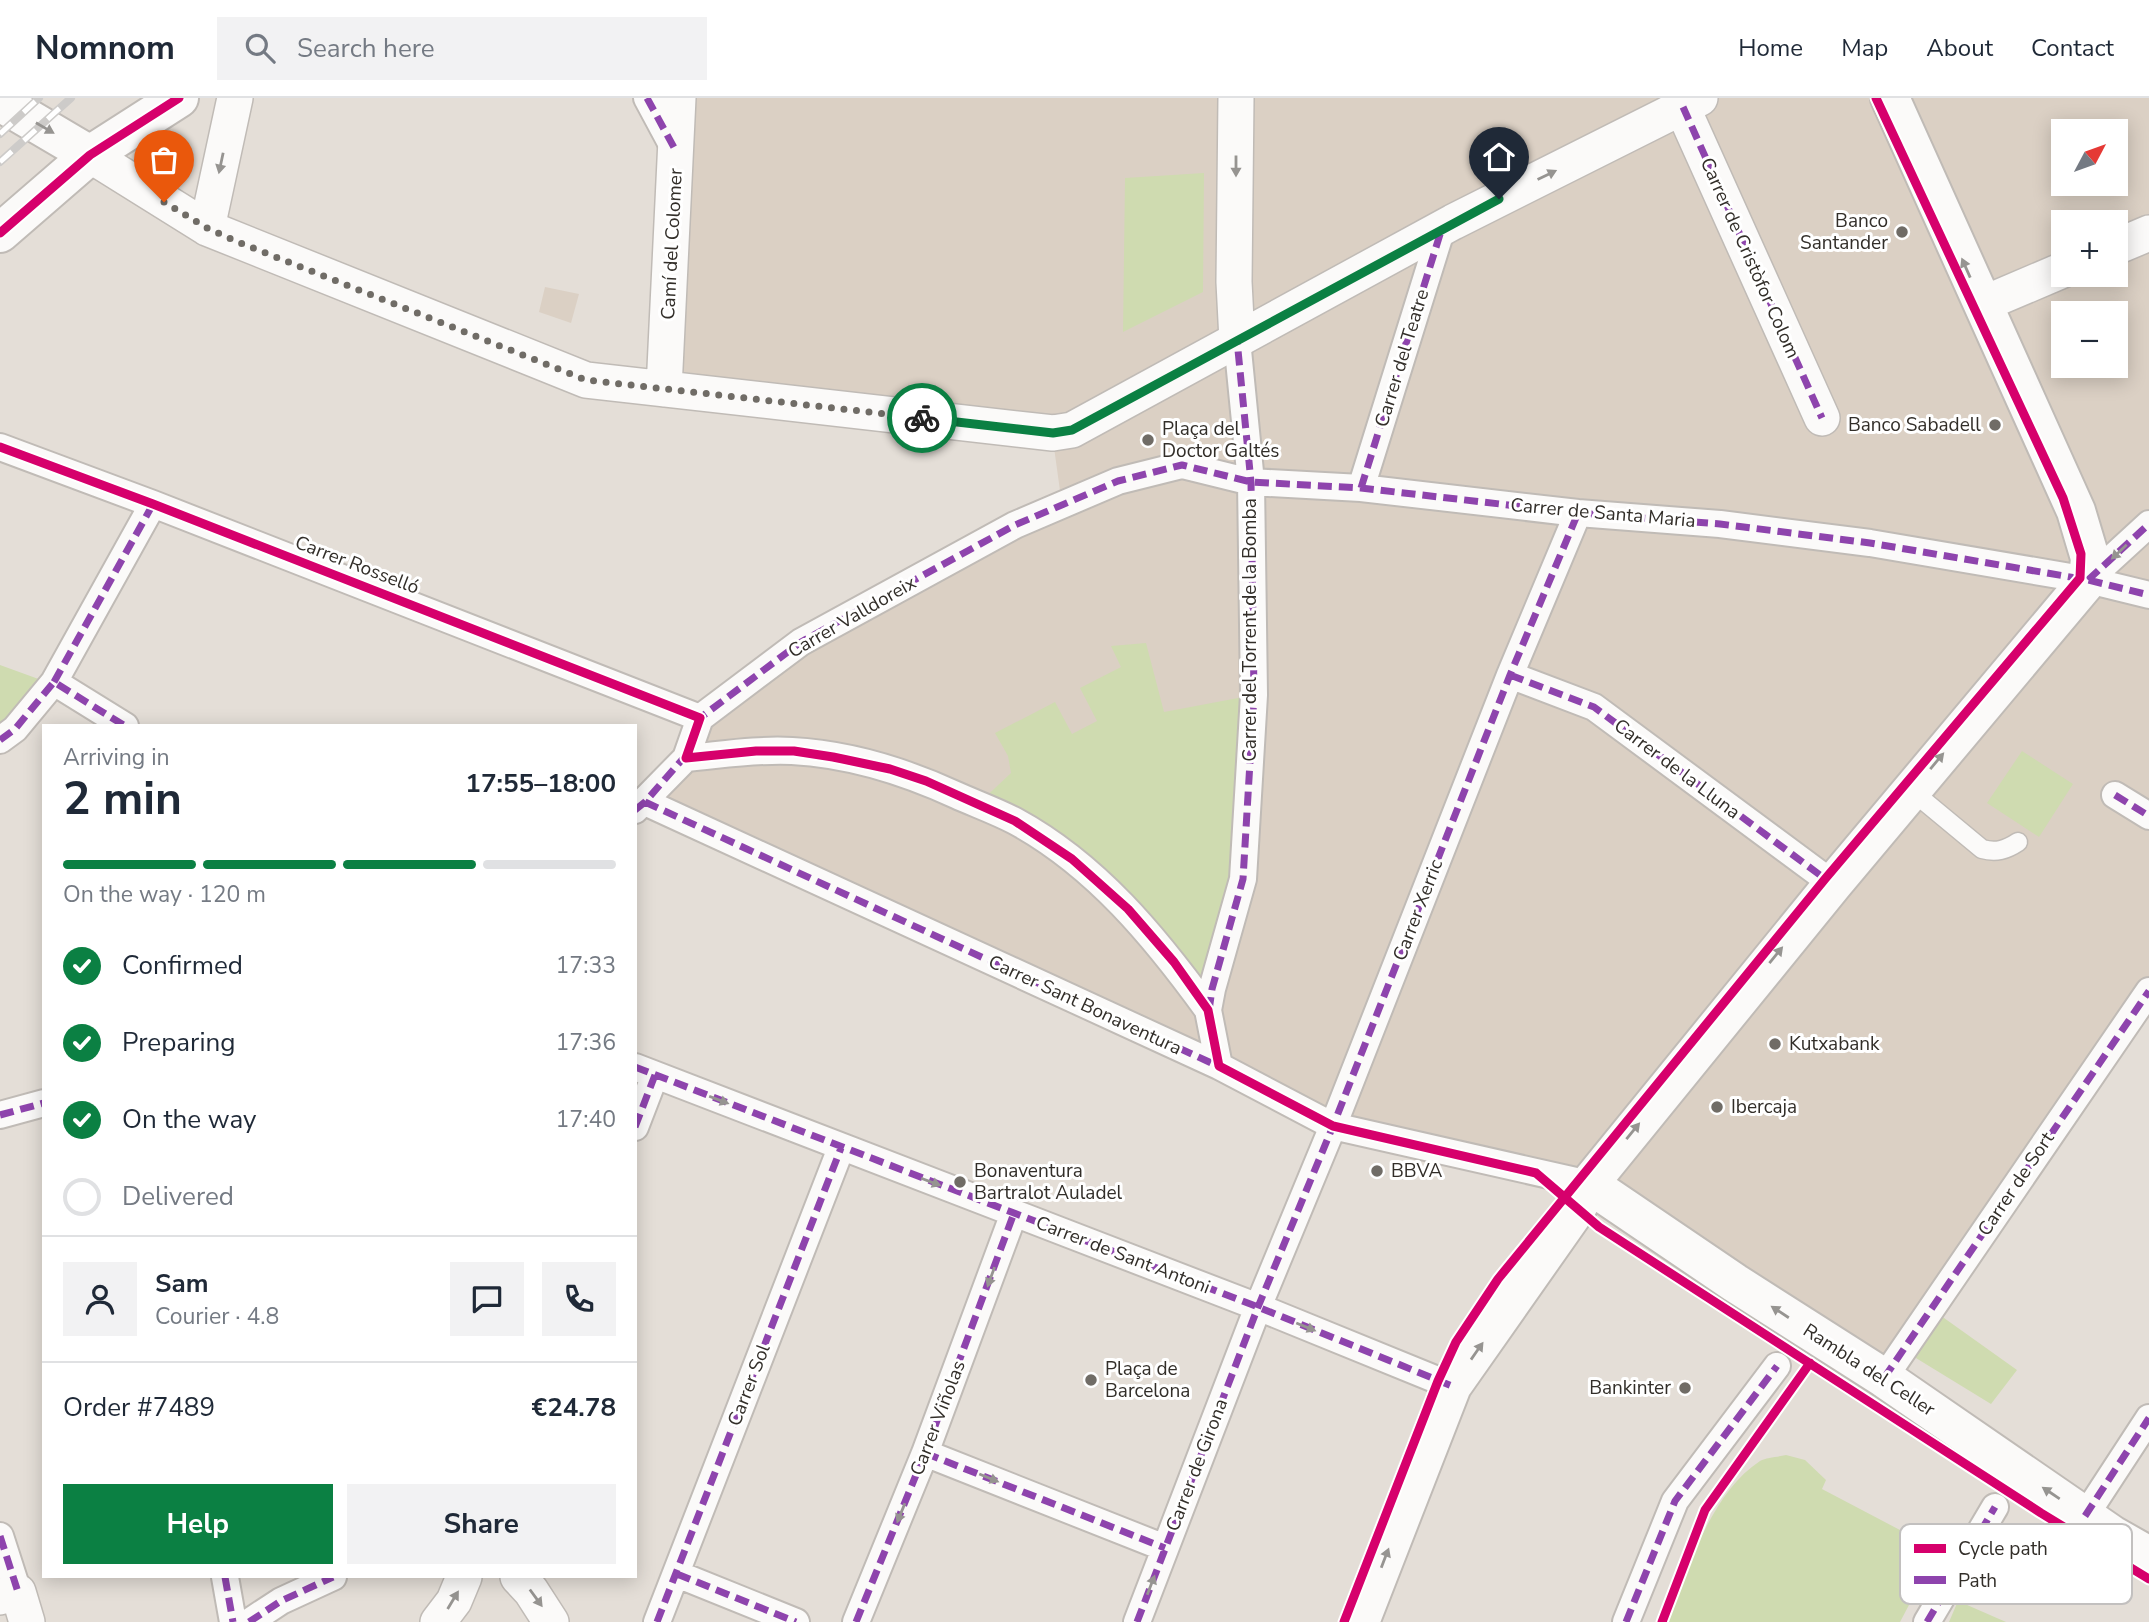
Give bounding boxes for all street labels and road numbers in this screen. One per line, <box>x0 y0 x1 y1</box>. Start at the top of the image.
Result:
street label: Carrer de Cristòfor Colom <box>1694 153 1806 363</box>
street label: Camí del Colomer <box>655 167 689 320</box>
street label: Carrer del Teatre <box>1369 286 1435 430</box>
street label: Carrer de Santa Maria <box>1509 492 1697 534</box>
street label: Carrer del Torrent de la Bomba <box>1237 498 1263 762</box>
street label: Carrer Rosselló <box>291 529 423 601</box>
street label: Carrer Valldoreix <box>783 570 921 664</box>
street label: Carrer de la Lluna <box>1609 713 1745 825</box>
street label: Carrer Xerric <box>1387 855 1449 965</box>
street label: Carrer Sant Bonaventura <box>984 949 1186 1061</box>
street label: Carrer de Sort <box>1972 1127 2061 1241</box>
street label: Carrer de Sant Antoni <box>1032 1210 1214 1300</box>
street label: Rambla del Celler <box>1798 1318 1940 1423</box>
street label: Carrer Sol <box>722 1340 777 1430</box>
street label: Carrer Viñolas <box>904 1357 972 1479</box>
street label: Carrer de Girona <box>1160 1395 1234 1535</box>

